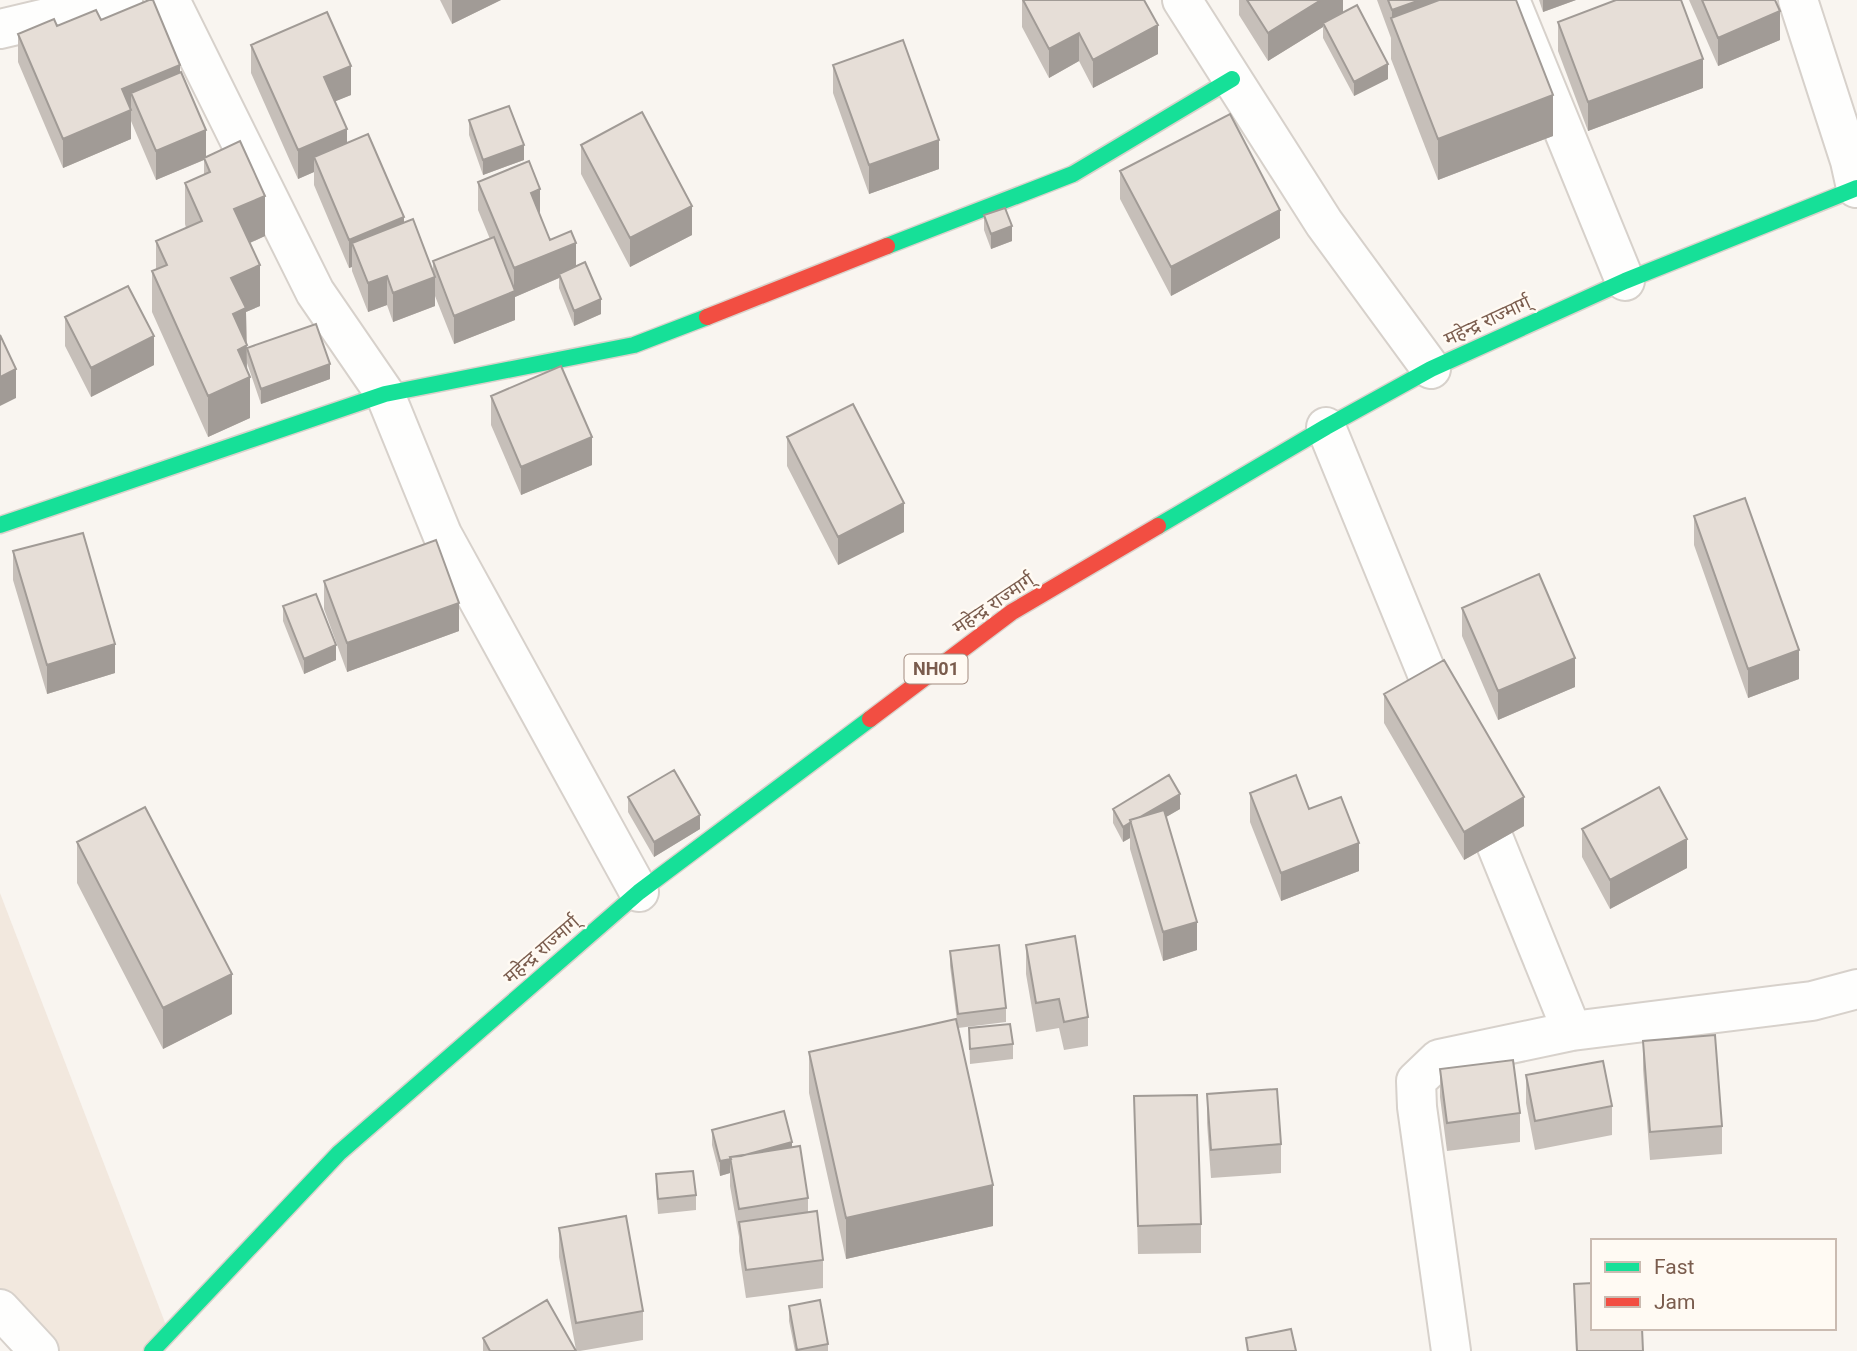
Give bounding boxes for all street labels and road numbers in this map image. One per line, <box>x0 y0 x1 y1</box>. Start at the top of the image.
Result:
street label: महेन्द्र राज्मार्ग् <box>1440 289 1537 350</box>
street label: महेन्द्र राज्मार्ग् <box>948 566 1041 639</box>
road number: NH01 <box>904 654 968 684</box>
street label: महेन्द्र राज्मार्ग् <box>499 908 586 988</box>

